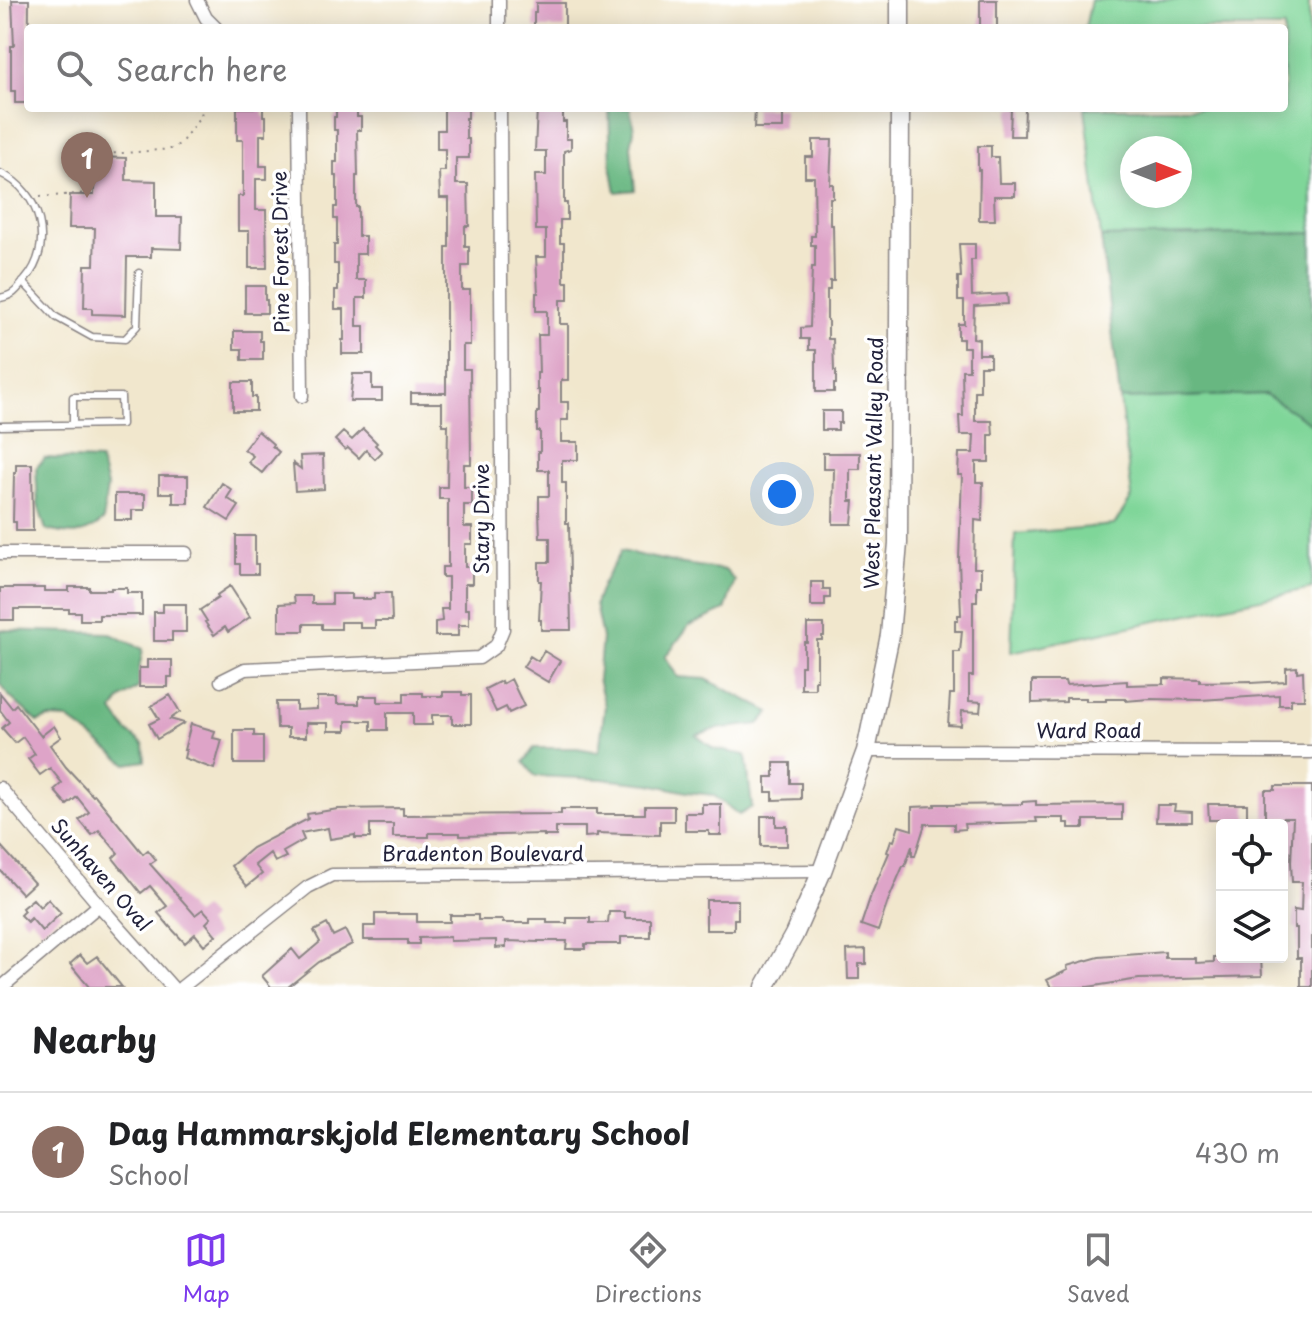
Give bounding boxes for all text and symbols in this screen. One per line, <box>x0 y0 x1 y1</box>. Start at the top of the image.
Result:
search box <box>24 24 1288 112</box>
icon: search <box>52 46 96 90</box>
text: Search here <box>116 46 288 91</box>
pin: 1 <box>61 132 113 198</box>
north arrow <box>1120 136 1192 208</box>
street label: Pine Forest Drive <box>264 171 296 333</box>
street label: West Pleasant Valley Road <box>856 337 890 589</box>
street label: Stary Drive <box>466 464 496 574</box>
your location <box>762 474 802 514</box>
street label: Ward Road <box>1036 715 1142 745</box>
street label: Sunhaven Oval <box>44 811 159 937</box>
map controls <box>1216 819 1288 963</box>
button: locate <box>1216 819 1288 891</box>
street label: Bradenton Boulevard <box>382 838 584 868</box>
button: layers <box>1216 891 1288 963</box>
text: Nearby <box>32 1013 157 1065</box>
text: Dag Hammarskjold Elementary School <box>108 1110 690 1155</box>
text: 1 <box>52 1133 64 1172</box>
text: 430 m <box>1195 1133 1280 1172</box>
text: School <box>108 1155 190 1194</box>
tab: Map <box>183 1228 230 1309</box>
tab: Directions <box>595 1228 702 1309</box>
tab: Saved <box>1067 1228 1129 1309</box>

